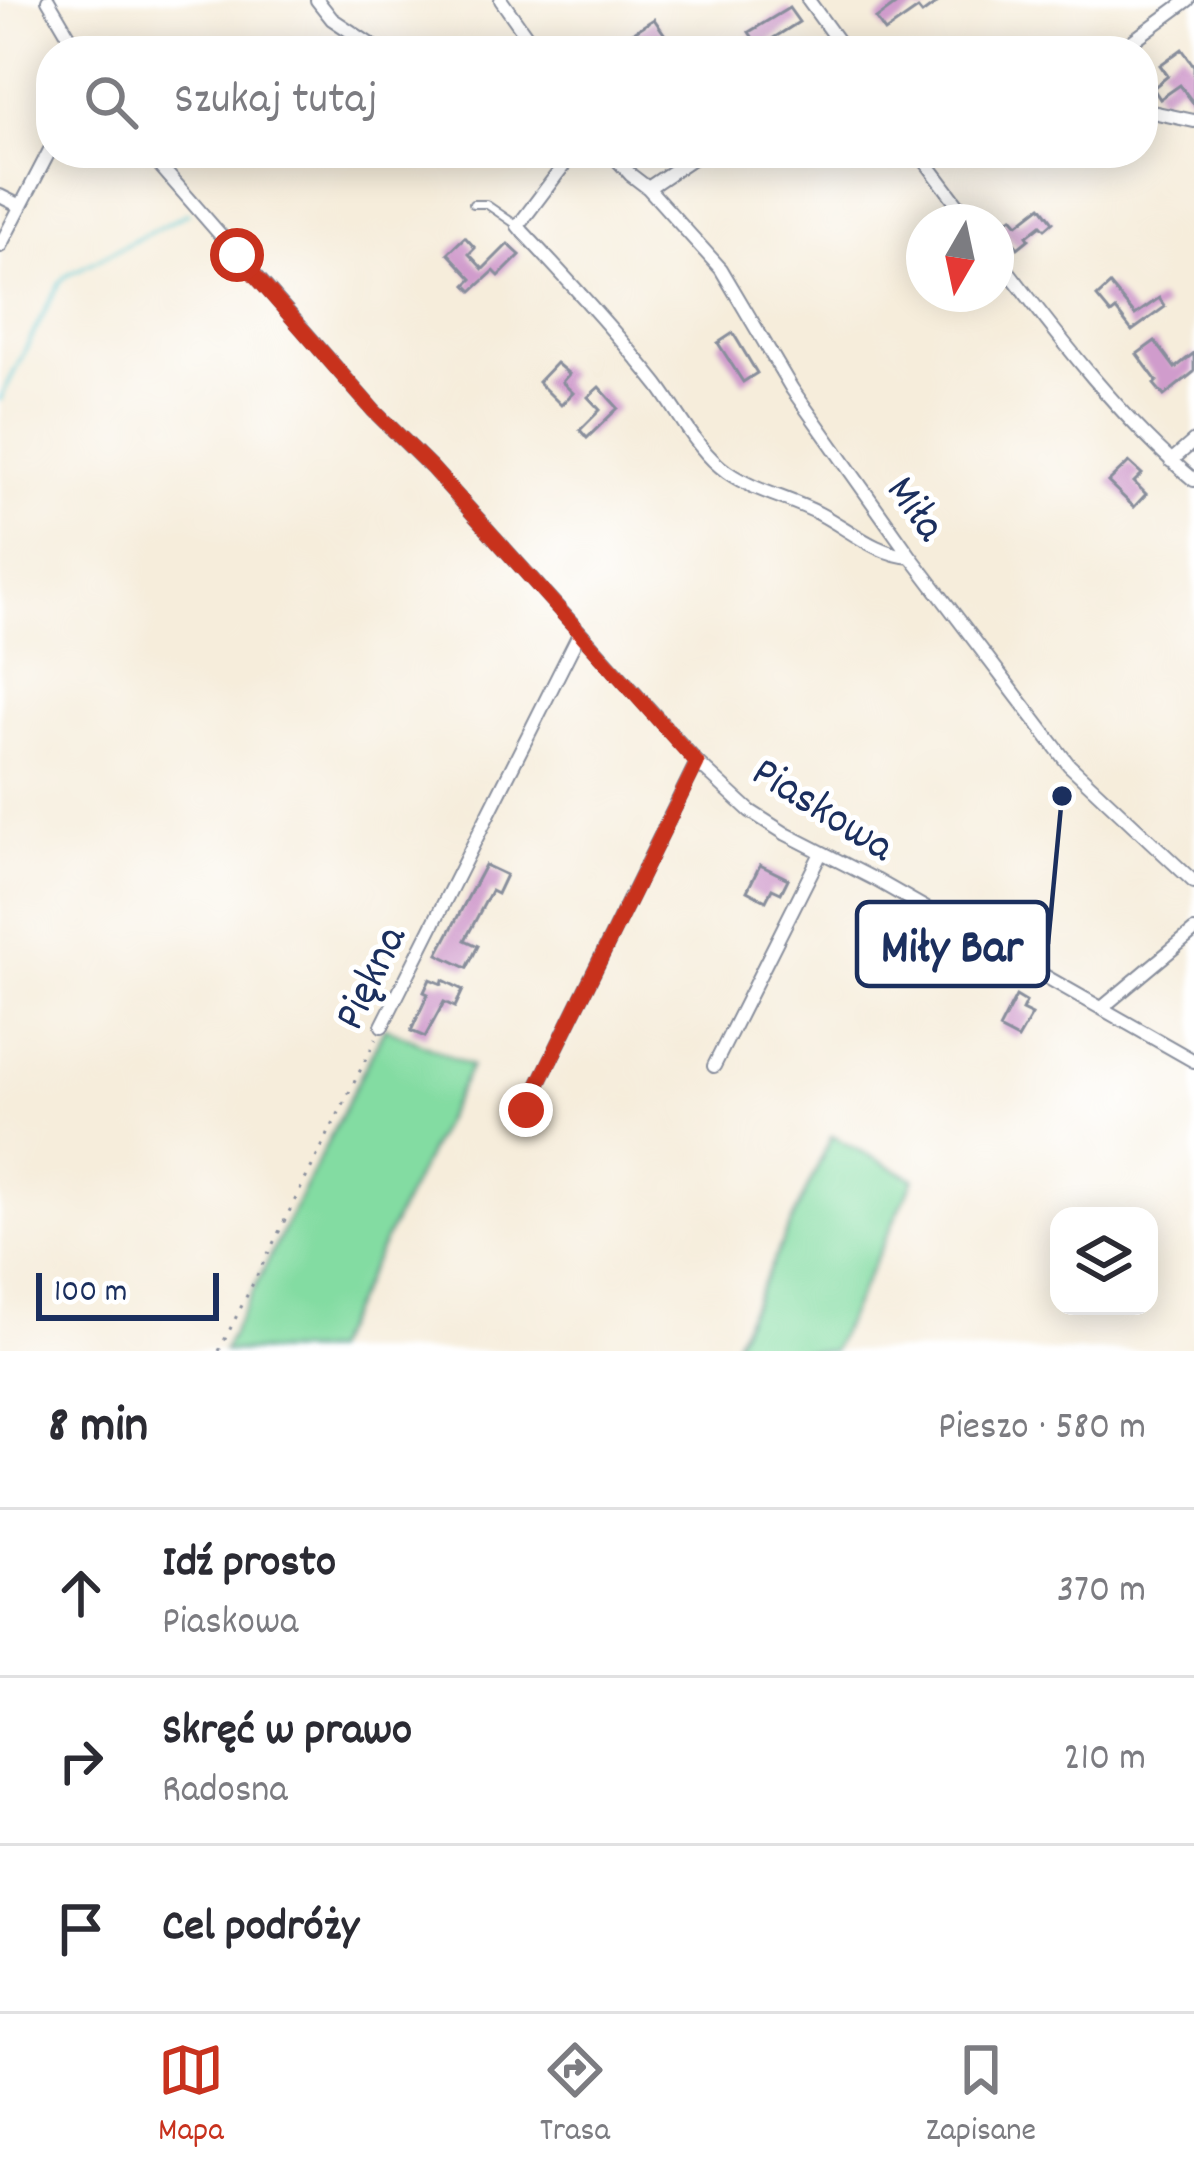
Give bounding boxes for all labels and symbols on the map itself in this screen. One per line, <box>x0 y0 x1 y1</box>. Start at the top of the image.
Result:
north arrow <box>906 204 1014 312</box>
route start <box>210 228 264 282</box>
street label: Miła <box>868 464 959 557</box>
street label: Piaskowa <box>738 743 906 881</box>
callout: Miły Bar <box>857 902 1048 986</box>
street label: Piękna <box>321 915 426 1042</box>
text: Miły Bar <box>881 917 1024 986</box>
route end <box>499 1083 553 1137</box>
scale bar <box>36 1267 219 1320</box>

